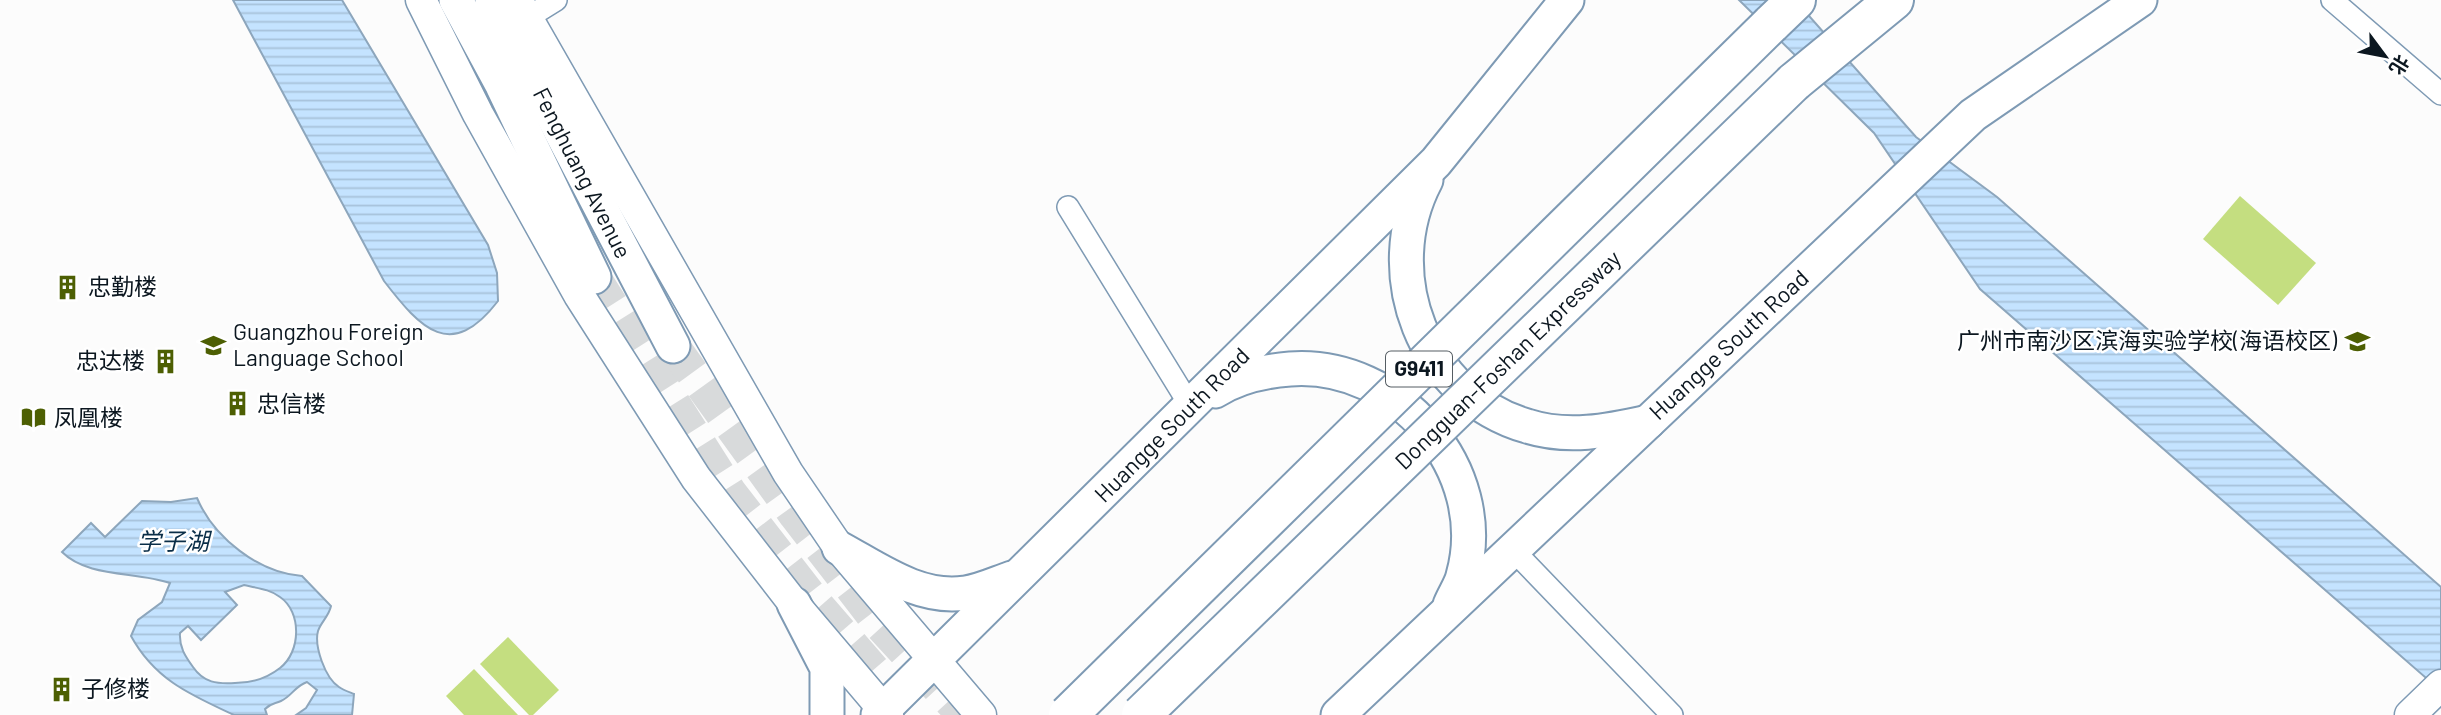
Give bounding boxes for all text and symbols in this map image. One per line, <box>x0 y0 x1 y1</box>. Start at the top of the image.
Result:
north arrow <box>2350 21 2420 91</box>
text: 北 <box>2385 51 2415 79</box>
street label: Fenghuang Avenue <box>528 82 638 263</box>
street label: Dongguan-Foshan Expressway <box>1388 244 1626 475</box>
street label: Huangge South Road <box>1643 263 1814 425</box>
place label: 忠勤楼 <box>88 272 157 300</box>
building icon: 忠勤楼 <box>54 273 82 301</box>
place label: Guangzhou Foreign Language School <box>233 317 424 371</box>
place label: 广州市南沙区滨海实验学校(海语校区) <box>1957 326 2338 354</box>
school or university icon: 广州市南沙区滨海实验学校(海语校区) <box>2343 327 2371 355</box>
school or university icon: Guangzhou Foreign Language School <box>199 331 227 359</box>
street label: Huangge South Road <box>1088 341 1255 508</box>
place label: 忠达楼 <box>76 346 145 374</box>
building icon: 忠达楼 <box>151 347 179 375</box>
road number: G9411 <box>1386 352 1452 386</box>
place label: 忠信楼 <box>257 389 326 417</box>
building icon: 忠信楼 <box>223 390 251 418</box>
place label: 凤凰楼 <box>54 403 123 431</box>
library icon: 凤凰楼 <box>20 404 48 432</box>
water label: 学子湖 <box>137 526 213 555</box>
place label: 子修楼 <box>81 674 150 702</box>
building icon: 子修楼 <box>47 675 75 703</box>

